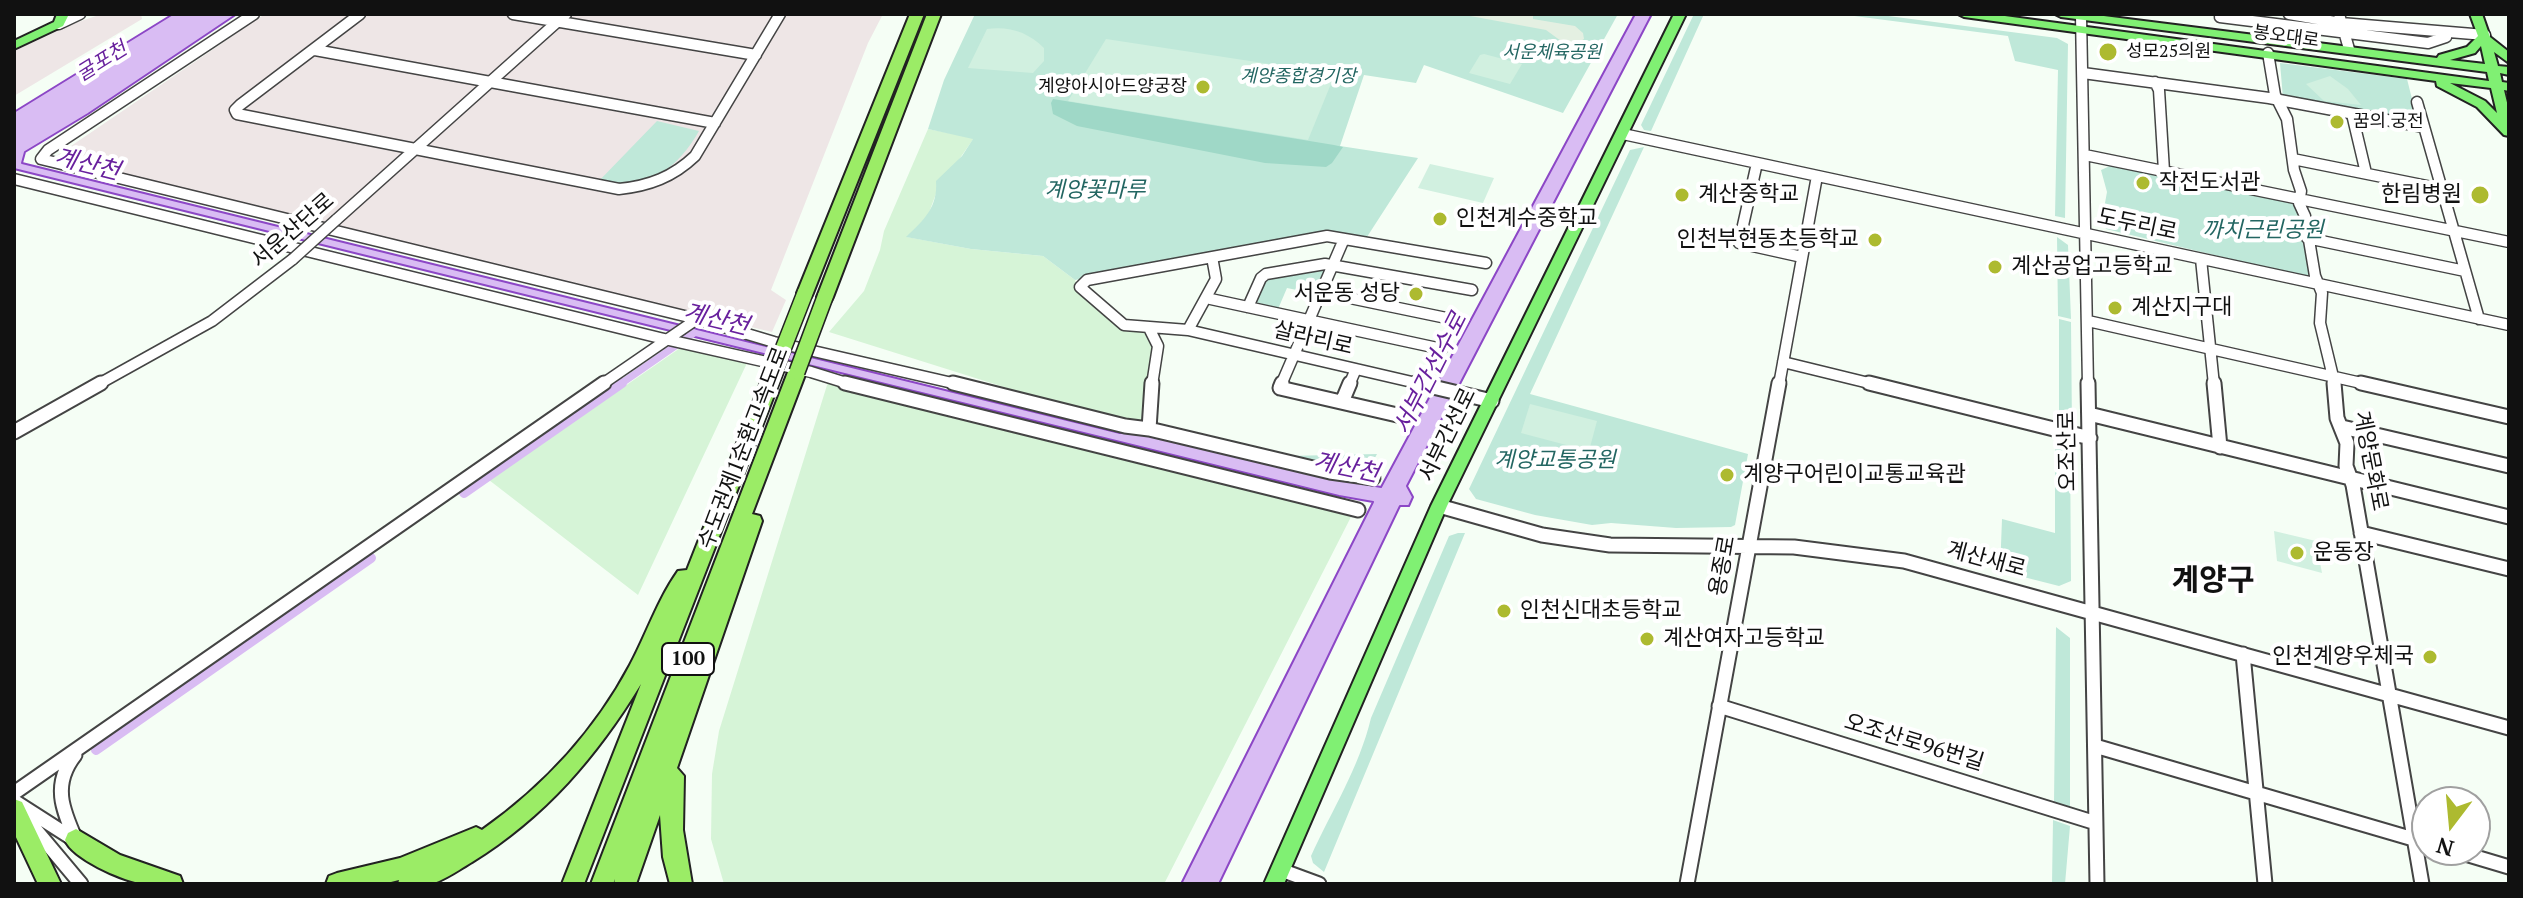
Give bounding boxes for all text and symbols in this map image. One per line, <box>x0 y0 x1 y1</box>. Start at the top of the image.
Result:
street label: 봉오대로 <box>2252 22 2320 52</box>
water label: 굴포천 <box>72 37 132 87</box>
marker: 성모25의원 <box>2097 41 2119 63</box>
place label: 성모25의원 <box>2126 41 2211 63</box>
park label: 서운체육공원 <box>1502 42 1602 64</box>
park label: 계양종합경기장 <box>1240 66 1356 88</box>
place label: 계양아시아드양궁장 <box>1038 76 1187 98</box>
marker: 계양아시아드양궁장 <box>1194 78 1212 96</box>
place label: 꿈의 궁전 <box>2353 111 2424 133</box>
marker: 꿈의 궁전 <box>2328 113 2346 131</box>
water label: 계산천 <box>51 143 123 187</box>
place label: 작전도서관 <box>2159 170 2260 196</box>
marker: 작전도서관 <box>2134 174 2152 192</box>
park label: 계양꽃마루 <box>1044 178 1146 204</box>
place label: 계산중학교 <box>1698 182 1799 208</box>
place label: 한림병원 <box>2381 182 2462 208</box>
marker: 한림병원 <box>2469 184 2491 206</box>
marker: 계산중학교 <box>1673 186 1691 204</box>
street label: 서운산단로 <box>246 188 340 274</box>
street label: 도두리로 <box>2095 204 2179 246</box>
place label: 인천계수중학교 <box>1456 206 1598 232</box>
marker: 인천계수중학교 <box>1431 210 1449 228</box>
park label: 까치근린공원 <box>2202 218 2324 244</box>
place label: 인천부현동초등학교 <box>1677 227 1859 253</box>
marker: 인천부현동초등학교 <box>1866 231 1884 249</box>
place label: 계산공업고등학교 <box>2011 254 2173 280</box>
marker: 계산공업고등학교 <box>1986 258 2004 276</box>
place label: 서운동 성당 <box>1293 281 1400 307</box>
marker: 서운동 성당 <box>1407 285 1425 303</box>
place label: 계산지구대 <box>2131 295 2232 321</box>
water label: 계산천 <box>680 298 752 342</box>
marker: 계산지구대 <box>2106 299 2124 317</box>
water label: 서부간선수로 <box>1388 308 1474 440</box>
street label: 살라리로 <box>1271 317 1355 361</box>
street label: 수도권제1순환고속도로 <box>693 343 795 553</box>
street label: 서부간선로 <box>1414 384 1482 486</box>
street label: 계양문화로 <box>2347 409 2393 513</box>
street label: 오조산로 <box>2054 410 2082 492</box>
water label: 계산천 <box>1311 447 1381 489</box>
park label: 계양교통공원 <box>1494 448 1616 474</box>
place label: 계양구어린이교통교육관 <box>1743 462 1966 488</box>
marker: 계양구어린이교통교육관 <box>1718 466 1736 484</box>
street label: 용종로 <box>1705 534 1741 598</box>
street label: 계산새로 <box>1943 537 2029 583</box>
place label: 운동장 <box>2313 540 2374 566</box>
marker: 운동장 <box>2288 544 2306 562</box>
district label: 계양구 <box>2172 563 2254 599</box>
place label: 인천신대초등학교 <box>1520 598 1682 624</box>
marker: 인천신대초등학교 <box>1495 602 1513 620</box>
place label: 계산여자고등학교 <box>1663 626 1825 652</box>
marker: 계산여자고등학교 <box>1638 630 1656 648</box>
road number: 100 <box>662 643 714 675</box>
place label: 인천계양우체국 <box>2272 644 2414 670</box>
marker: 인천계양우체국 <box>2421 648 2439 666</box>
street label: 오조산로96번길 <box>1841 709 1987 777</box>
north arrow <box>2411 786 2491 866</box>
text: N <box>2433 831 2457 864</box>

